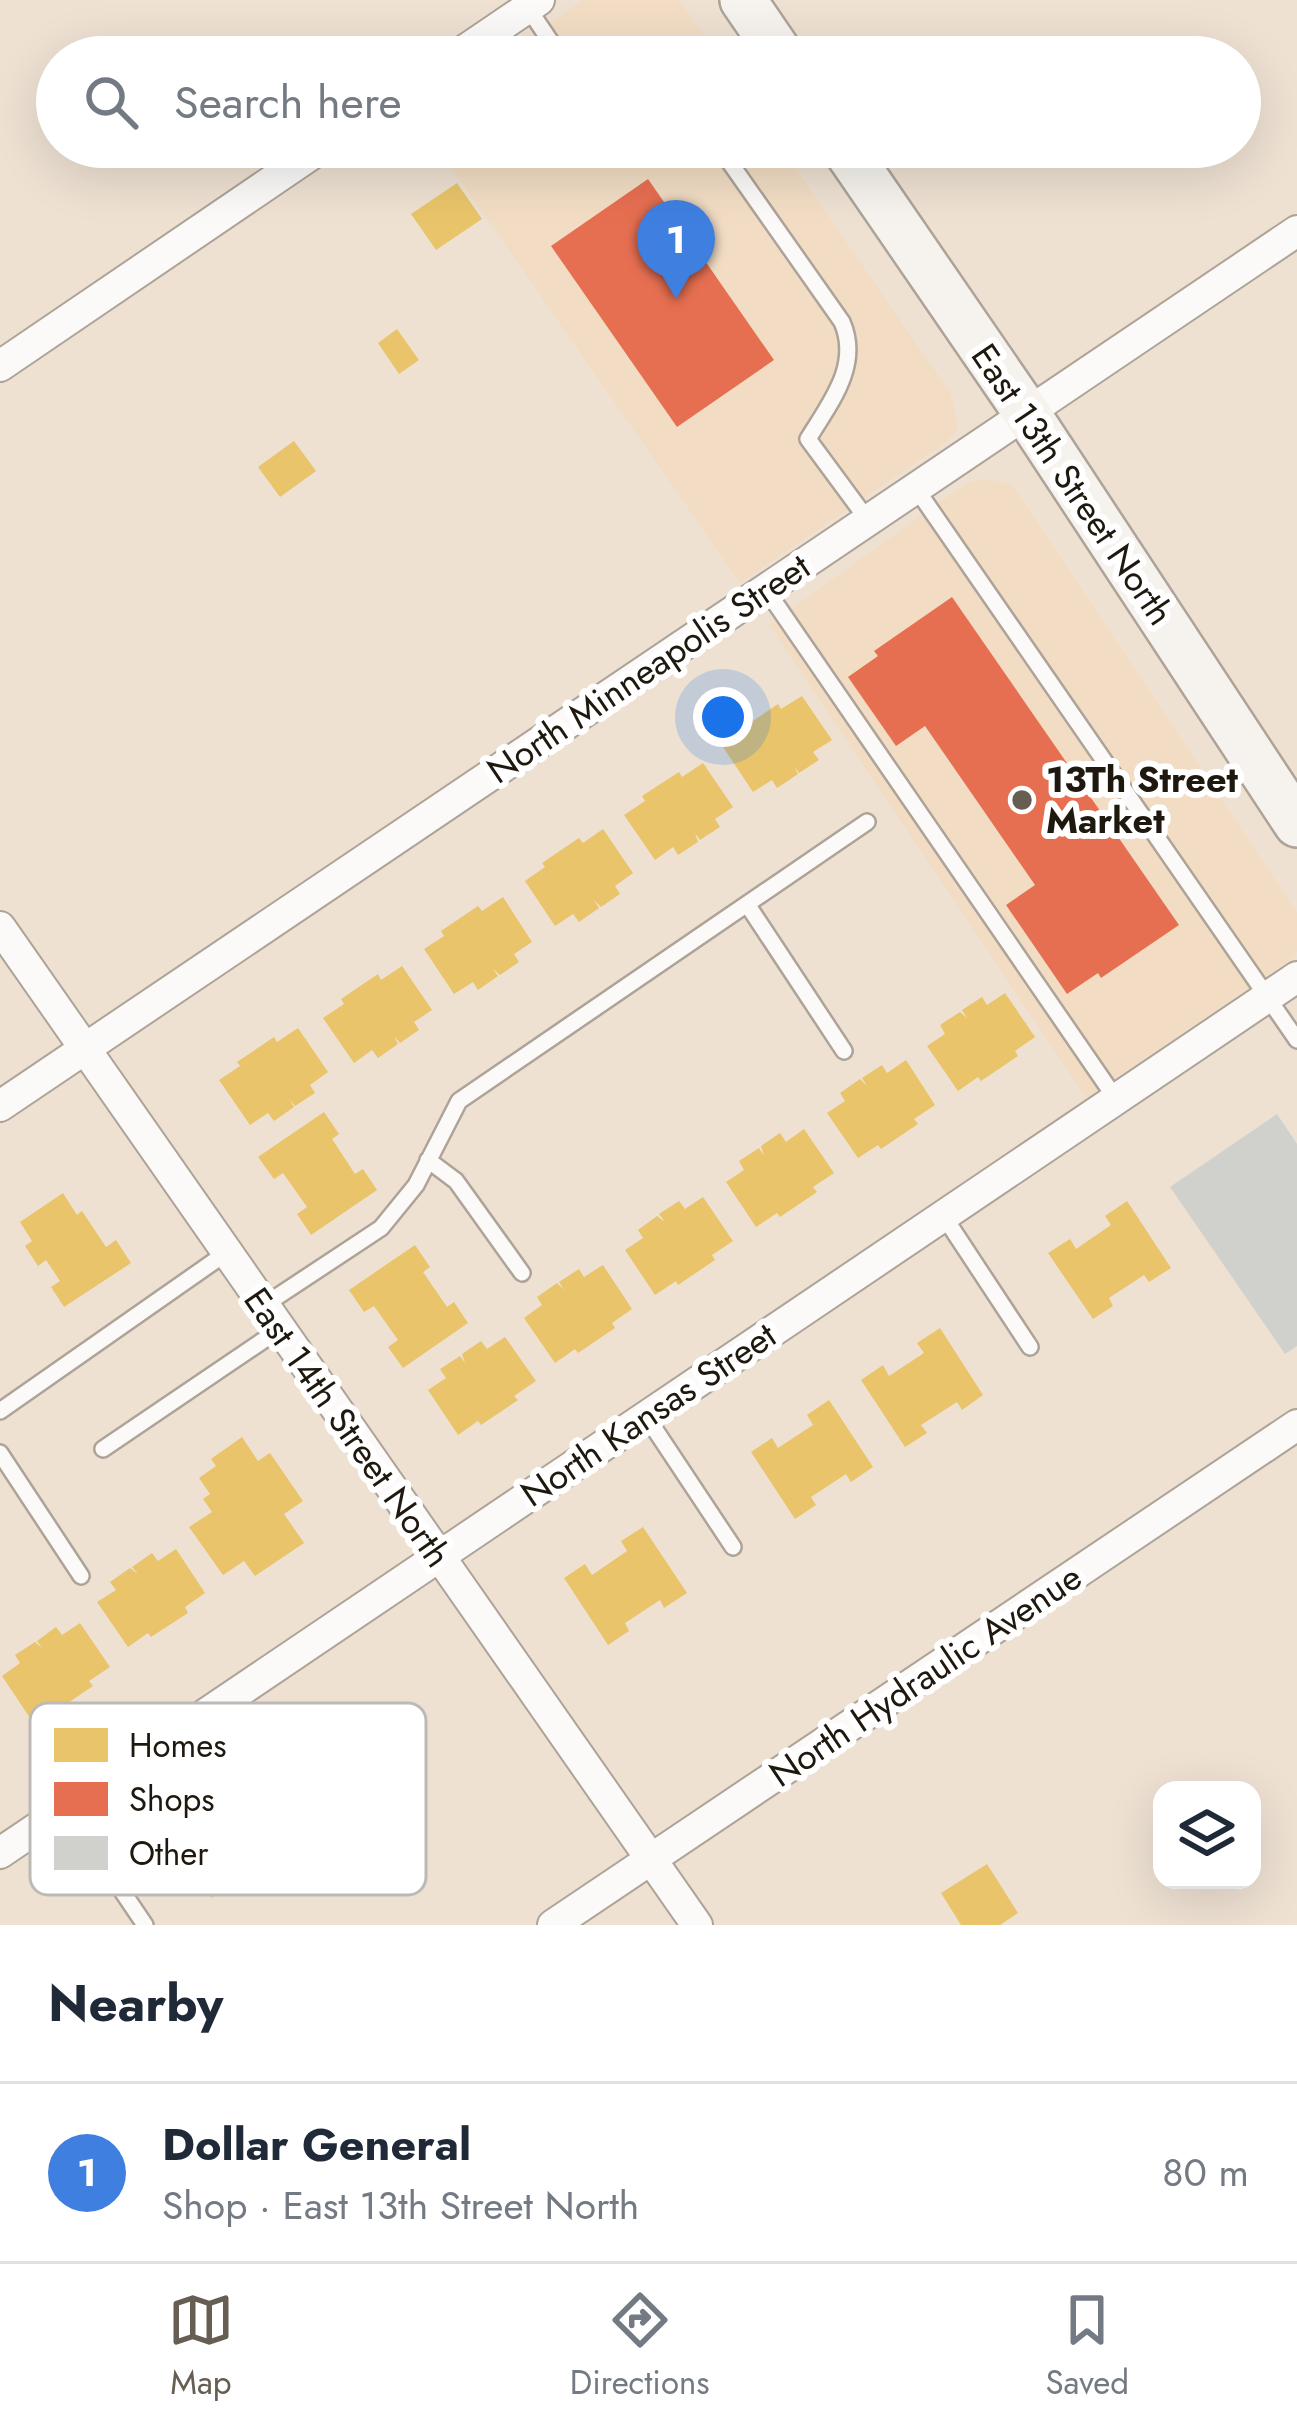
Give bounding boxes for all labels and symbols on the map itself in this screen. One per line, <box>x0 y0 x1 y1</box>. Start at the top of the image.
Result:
pin: 1 <box>637 200 715 299</box>
street label: East 13th Street North <box>959 333 1187 635</box>
street label: North Minneapolis Street <box>476 540 820 796</box>
your location <box>693 687 753 747</box>
place label: 13Th Street Market <box>1046 753 1239 846</box>
marker: 13Th Street Market <box>1009 787 1035 813</box>
street label: East 14th Street North <box>232 1277 464 1577</box>
street label: North Kansas Street <box>510 1309 786 1519</box>
street label: North Hydraulic Avenue <box>758 1551 1092 1799</box>
legend <box>30 1703 426 1895</box>
text: Homes <box>129 1722 227 1769</box>
text: Shops <box>129 1776 215 1823</box>
text: Other <box>129 1830 209 1877</box>

